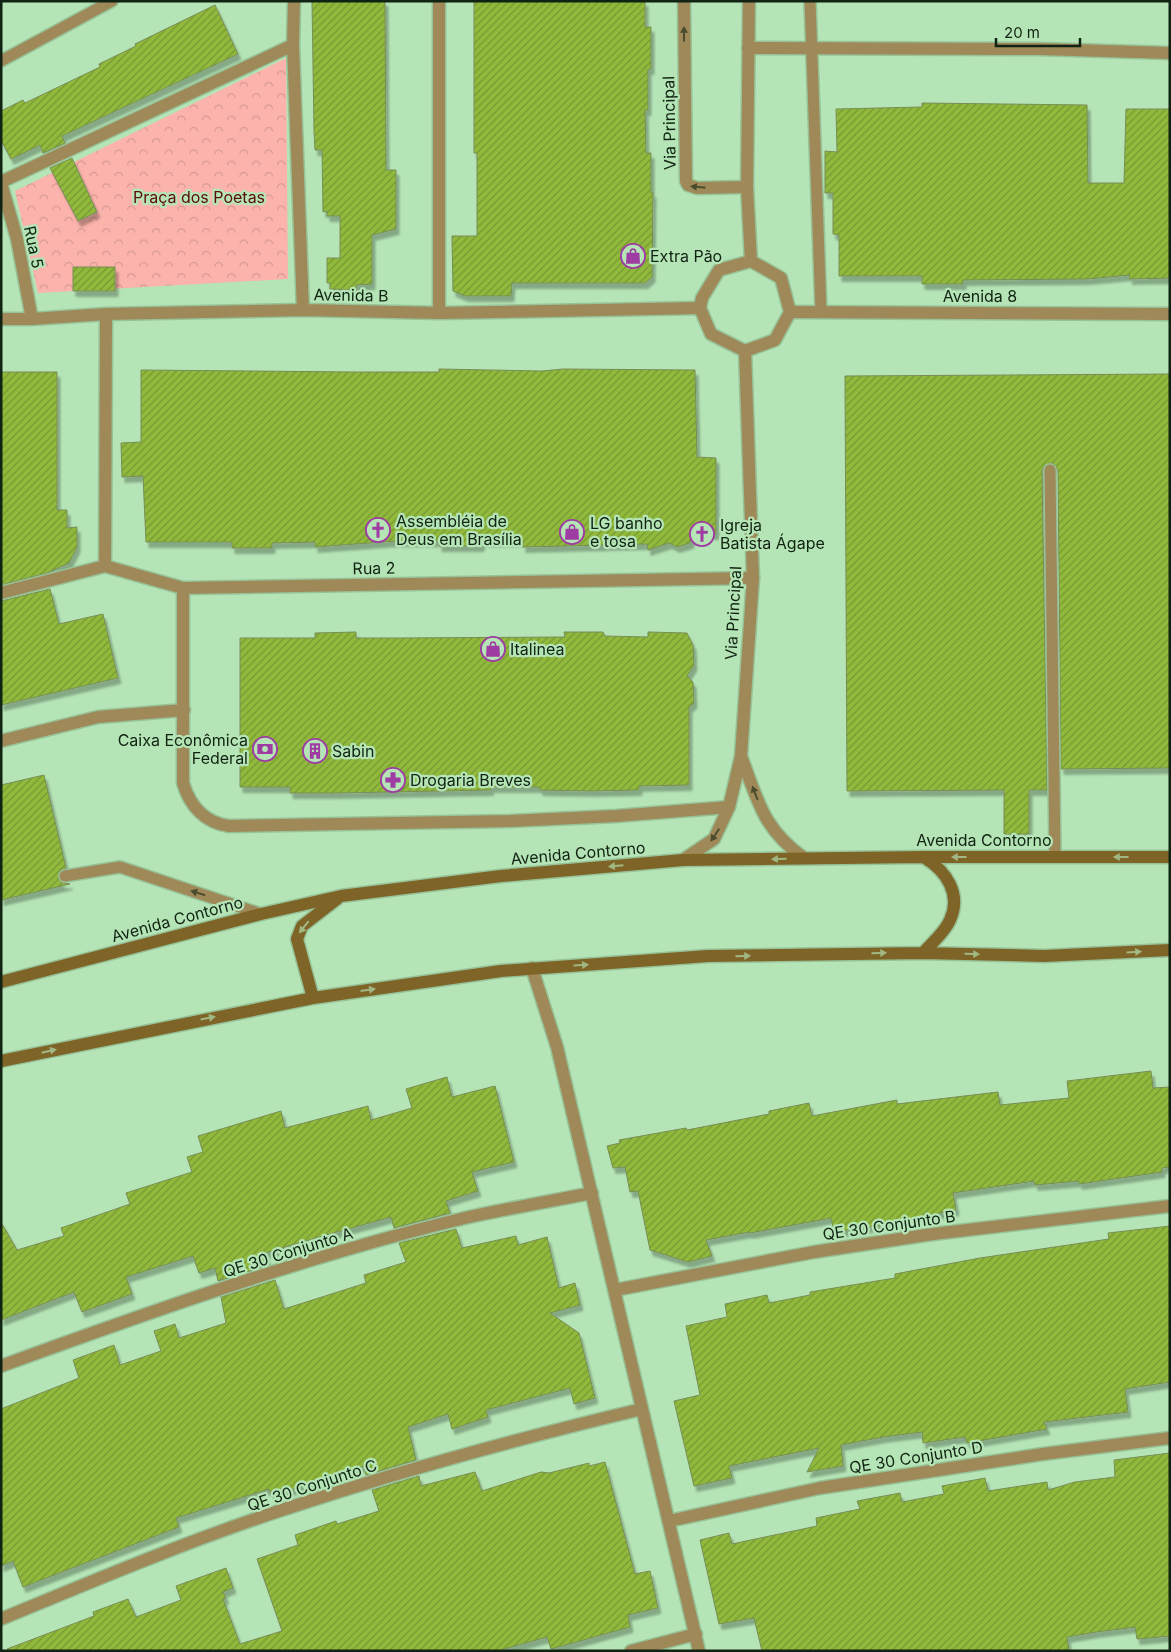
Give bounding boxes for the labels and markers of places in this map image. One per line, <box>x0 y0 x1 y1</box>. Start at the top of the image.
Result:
shop icon: Extra Pão <box>620 243 646 269</box>
place label: Extra Pão <box>650 246 722 266</box>
place label: Assembléia de Deus em Brasília <box>396 511 522 549</box>
place label: LG banho e tosa <box>590 513 662 551</box>
place label: Igreja Batista Ágape <box>720 515 825 553</box>
church icon: Assembléia de Deus em Brasília <box>365 517 391 543</box>
shop icon: LG banho e tosa <box>559 519 585 545</box>
church icon: Igreja Batista Ágape <box>689 521 715 547</box>
shop icon: Italinea <box>480 636 506 662</box>
place label: Italinea <box>510 639 565 659</box>
place label: Caixa Econômica Federal <box>118 730 248 768</box>
bank icon: Caixa Econômica Federal <box>252 736 278 762</box>
building icon: Sabin <box>302 738 328 764</box>
place label: Sabin <box>332 741 374 761</box>
pharmacy icon: Drogaria Breves <box>380 767 406 793</box>
place label: Drogaria Breves <box>410 770 531 790</box>

